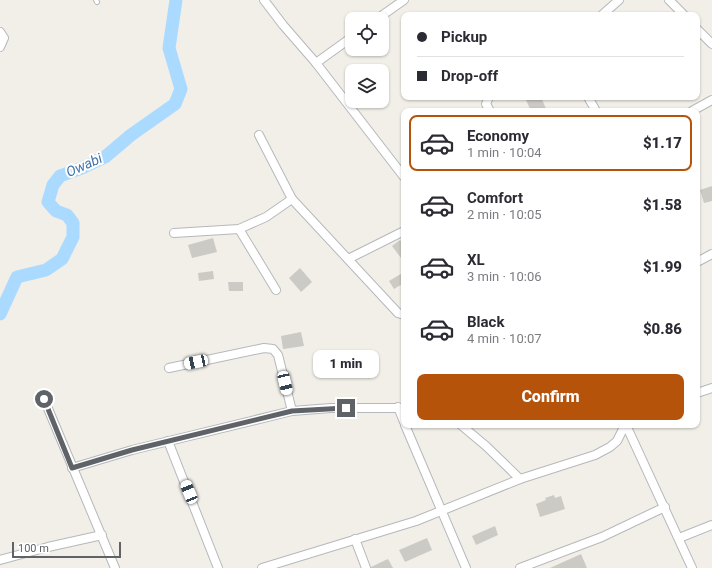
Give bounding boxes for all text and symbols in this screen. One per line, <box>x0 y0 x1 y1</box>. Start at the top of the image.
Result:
map controls <box>345 12 389 108</box>
button: locate <box>345 12 389 56</box>
text: Pickup <box>441 28 487 46</box>
button: layers <box>345 64 389 108</box>
text: Drop-off <box>441 67 498 85</box>
icon: car <box>419 125 455 161</box>
text: Economy <box>467 127 529 145</box>
text: $1.17 <box>643 134 682 152</box>
text: 1 min · 10:04 <box>467 145 542 160</box>
water label: Owabi <box>63 150 105 180</box>
icon: car <box>419 187 455 223</box>
text: Comfort <box>467 189 523 207</box>
text: $1.58 <box>643 196 682 214</box>
text: 2 min · 10:05 <box>467 207 542 222</box>
icon: car <box>419 249 455 285</box>
text: XL <box>467 251 485 269</box>
text: $1.99 <box>643 258 682 276</box>
text: 3 min · 10:06 <box>467 269 542 284</box>
icon: car <box>419 311 455 347</box>
text: Black <box>467 313 504 331</box>
text: $0.86 <box>643 320 682 338</box>
text: 4 min · 10:07 <box>467 331 542 346</box>
callout: 1 min <box>313 350 379 378</box>
car <box>183 354 209 370</box>
text: 1 min <box>330 356 362 371</box>
car <box>276 370 294 396</box>
button: Confirm <box>417 374 684 420</box>
route start <box>35 390 53 408</box>
route end <box>337 399 355 417</box>
car <box>179 479 199 505</box>
scale bar <box>12 540 121 559</box>
text: 100 m <box>18 542 49 555</box>

